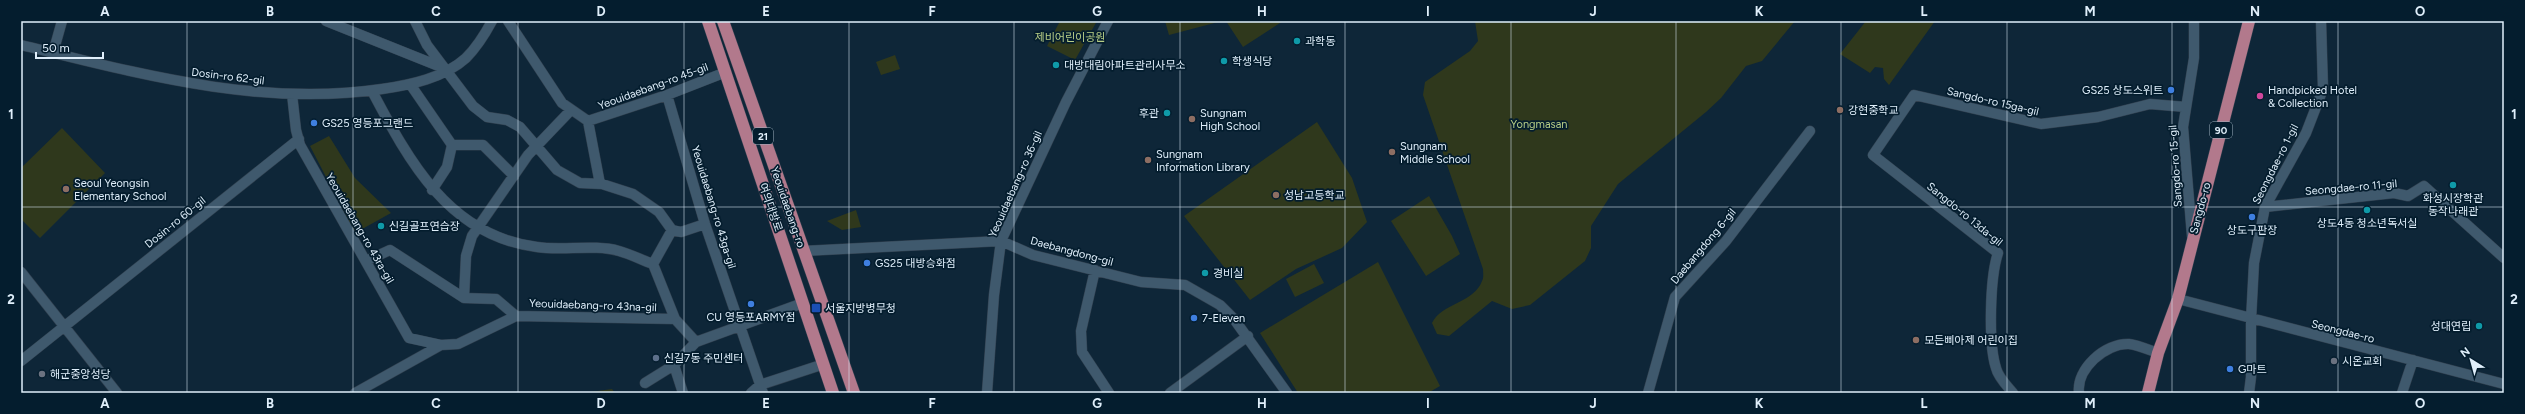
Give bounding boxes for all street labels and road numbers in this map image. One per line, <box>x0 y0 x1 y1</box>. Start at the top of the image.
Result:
street label: Yeouidaebang-ro 45-gil <box>596 60 710 112</box>
street label: Dosin-ro 62-gil <box>191 66 265 87</box>
street label: Sangdo-ro 15ga-gil <box>1946 85 2040 118</box>
road number: 90 <box>2210 122 2232 138</box>
street label: Seongdae-ro 1-gil <box>2250 122 2301 206</box>
street label: Sangdo-ro 15-gil <box>2166 125 2185 207</box>
road number: 21 <box>753 128 773 144</box>
street label: Yeouidaebang-ro 36-gil <box>986 129 1045 240</box>
street label: Yeouidaebang-ro 43ga-gil <box>689 144 738 270</box>
street label: Yeouidaebang-ro <box>768 165 807 249</box>
street label: Yeouidaebang-ro 43ra-gil <box>323 171 397 286</box>
street label: Seongdae-ro 11-gil <box>2304 177 2398 198</box>
street label: Sangdo-ro 13da-gil <box>1924 180 2005 249</box>
street label: 여의대방로 <box>756 181 785 233</box>
street label: Sangdo-ro <box>2187 181 2214 235</box>
street label: Dosin-ro 60-gil <box>142 194 208 251</box>
street label: Daebangdong 6-gil <box>1668 206 1739 287</box>
street label: Daebangdong-gil <box>1029 234 1115 269</box>
street label: Yeouidaebang-ro 43na-gil <box>529 297 657 314</box>
street label: Seongdae-ro <box>2310 317 2376 346</box>

